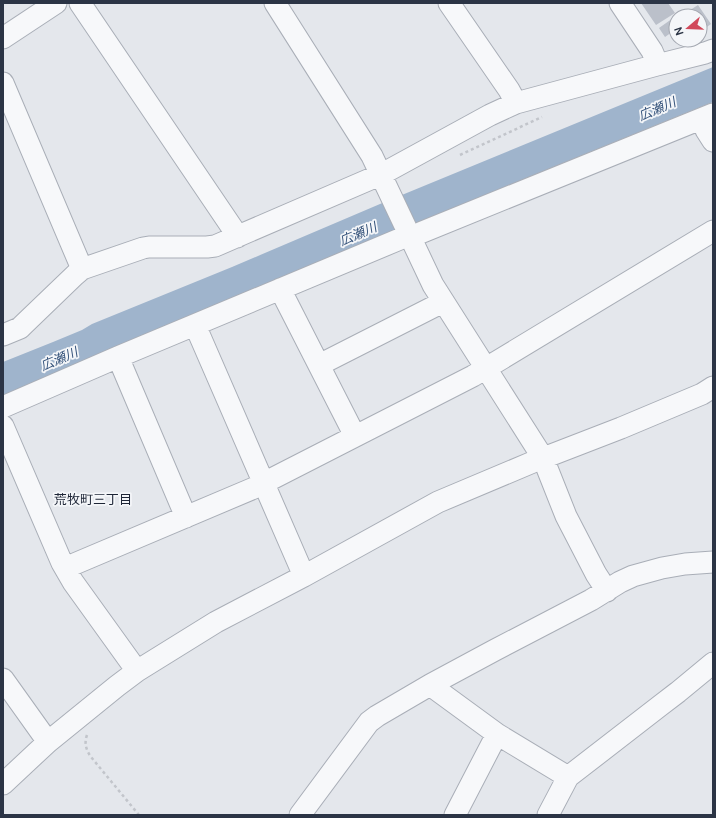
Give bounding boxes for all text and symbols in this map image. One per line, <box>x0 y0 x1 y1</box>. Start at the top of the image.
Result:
north arrow <box>668 8 708 48</box>
text: N <box>671 25 686 37</box>
water label: 広瀬川 <box>636 93 680 124</box>
water label: 広瀬川 <box>337 218 381 249</box>
water label: 広瀬川 <box>38 343 82 374</box>
district label: 荒牧町三丁目 <box>54 491 132 508</box>

